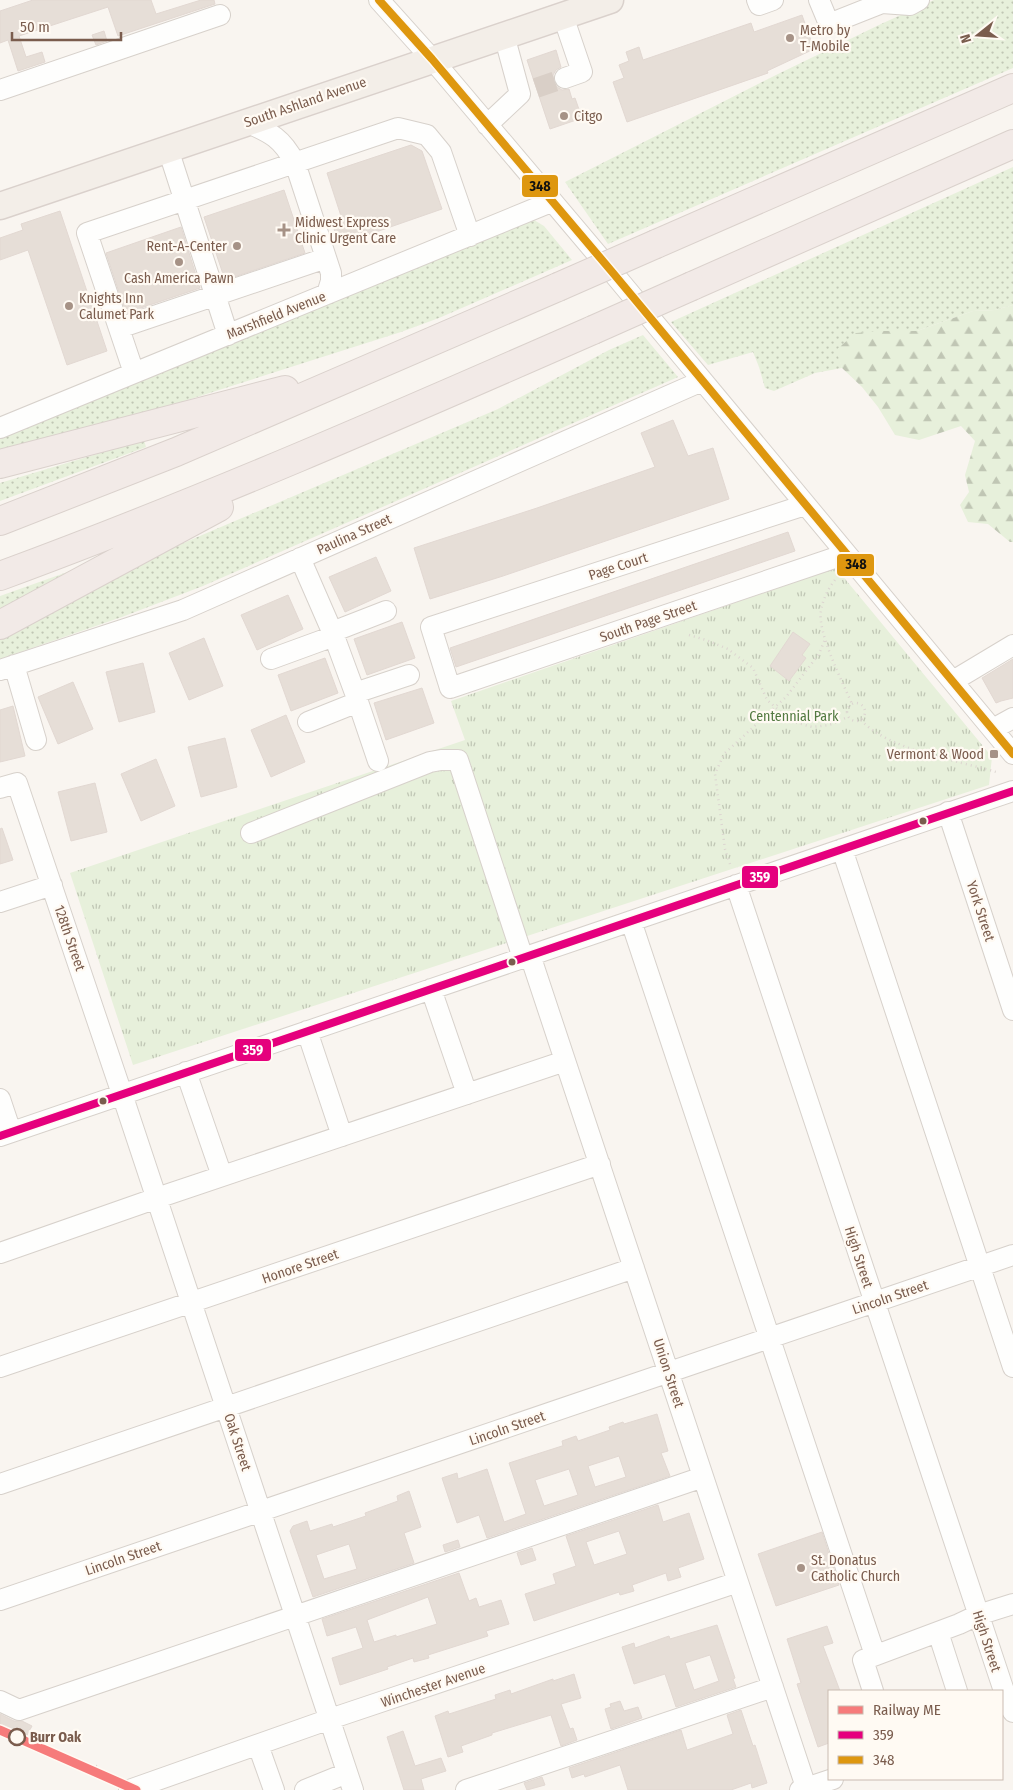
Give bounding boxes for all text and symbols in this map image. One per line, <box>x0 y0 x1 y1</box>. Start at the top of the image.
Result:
scale bar <box>12 10 121 42</box>
north arrow <box>953 10 1003 60</box>
text: 50 m <box>20 18 50 36</box>
place label: Metro by T-Mobile <box>800 22 851 55</box>
marker: Metro by T-Mobile <box>784 32 796 44</box>
text: N <box>957 32 975 45</box>
street label: South Ashland Avenue <box>242 74 369 131</box>
place label: Citgo <box>574 108 603 125</box>
marker: Citgo <box>558 110 570 122</box>
line badge: 348 <box>521 174 559 198</box>
text: 348 <box>528 178 551 195</box>
place label: Midwest Express Clinic Urgent Care <box>295 214 396 247</box>
marker: Midwest Express Clinic Urgent Care <box>277 223 291 237</box>
place label: Rent-A-Center <box>147 238 227 255</box>
marker: Rent-A-Center <box>231 240 243 252</box>
marker: Cash America Pawn <box>173 256 185 268</box>
place label: Cash America Pawn <box>124 270 234 287</box>
street label: Marshfield Avenue <box>224 288 328 343</box>
place label: Knights Inn Calumet Park <box>79 290 155 323</box>
marker: Knights Inn Calumet Park <box>63 300 75 312</box>
street label: Paulina Street <box>314 510 395 558</box>
street label: Page Court <box>587 549 650 584</box>
line badge: 348 <box>836 553 875 577</box>
text: 348 <box>844 556 867 573</box>
street label: South Page Street <box>598 597 699 646</box>
park label: Centennial Park <box>749 708 839 725</box>
place label: Vermont & Wood <box>887 746 984 763</box>
marker: Vermont & Wood <box>988 748 1000 760</box>
unlabelled marker <box>918 816 928 826</box>
line badge: 359 <box>741 865 779 889</box>
text: 359 <box>749 869 770 886</box>
street label: York Street <box>963 879 998 944</box>
street label: 128th Street <box>50 903 89 974</box>
unlabelled marker <box>507 957 517 967</box>
line badge: 359 <box>234 1038 272 1062</box>
text: 359 <box>242 1042 263 1059</box>
unlabelled marker <box>98 1096 108 1106</box>
street label: High Street <box>841 1224 877 1290</box>
street label: Honore Street <box>260 1245 341 1287</box>
street label: Lincoln Street <box>850 1276 931 1318</box>
street label: Union Street <box>649 1336 688 1410</box>
street label: Lincoln Street <box>467 1407 548 1449</box>
street label: Oak Street <box>220 1411 255 1474</box>
street label: Lincoln Street <box>83 1537 164 1579</box>
place label: St. Donatus Catholic Church <box>811 1552 900 1585</box>
marker: St. Donatus Catholic Church <box>795 1562 807 1574</box>
street label: High Street <box>969 1608 1005 1674</box>
street label: Winchester Avenue <box>379 1660 488 1711</box>
legend <box>828 1690 1003 1780</box>
text: Railway ME <box>873 1701 941 1719</box>
text: 359 <box>873 1726 894 1744</box>
marker: Burr Oak <box>8 1728 26 1746</box>
place label: Burr Oak <box>30 1729 82 1746</box>
text: 348 <box>873 1751 894 1769</box>

